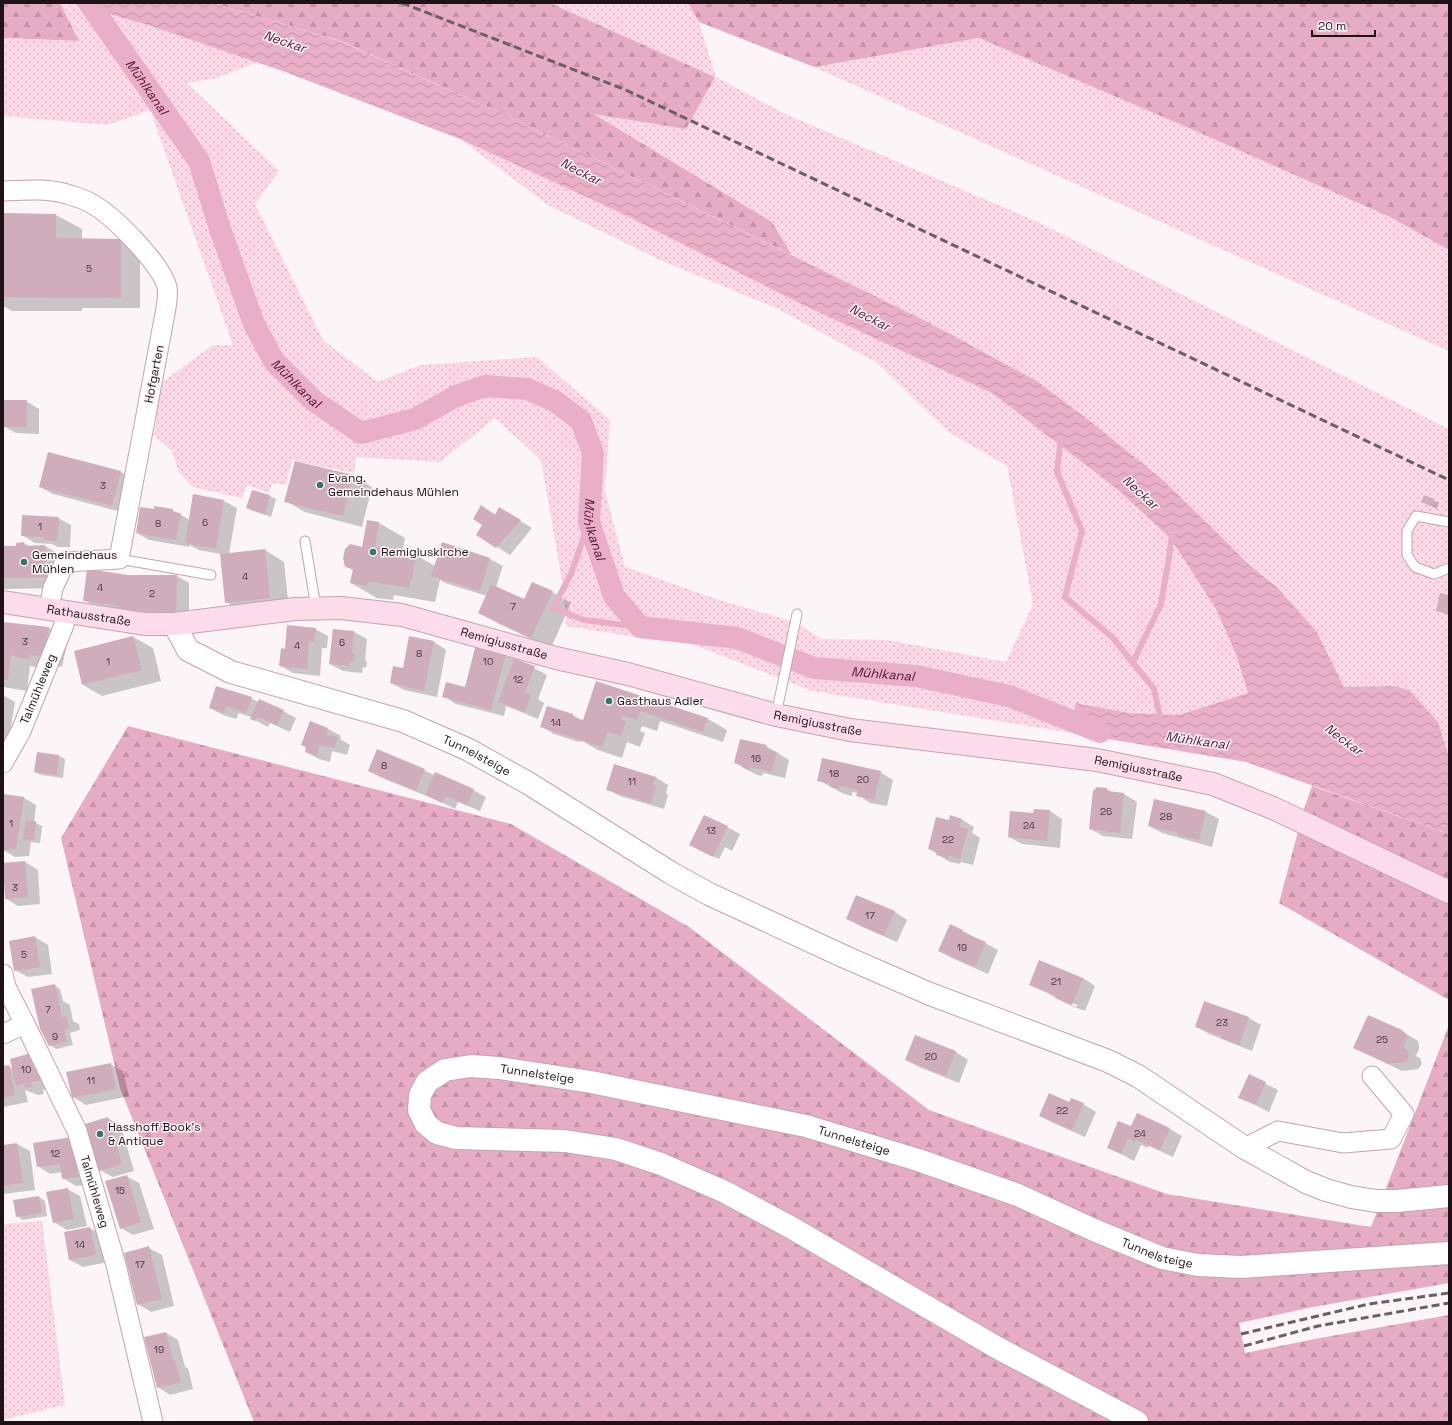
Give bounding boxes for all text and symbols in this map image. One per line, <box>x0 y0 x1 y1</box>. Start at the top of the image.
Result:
scale bar <box>1312 12 1375 38</box>
text: 20 m <box>1318 18 1346 34</box>
water label: Neckar <box>262 26 310 57</box>
water label: Mühlkanal <box>122 56 173 119</box>
water label: Neckar <box>558 154 606 190</box>
house number: 5 <box>86 262 92 275</box>
water label: Neckar <box>847 300 895 336</box>
street label: Hofgarten <box>141 344 167 404</box>
water label: Mühlkanal <box>267 355 325 413</box>
place label: Evang. Gemeindehaus Mühlen <box>328 470 459 500</box>
water label: Neckar <box>1119 472 1164 515</box>
house number: 3 <box>100 479 106 492</box>
marker: Evang. Gemeindehaus Mühlen <box>315 480 325 490</box>
water label: Mühlkanal <box>580 498 610 564</box>
house number: 6 <box>202 516 208 529</box>
house number: 8 <box>155 517 161 530</box>
house number: 1 <box>38 520 42 533</box>
place label: Remigiuskirche <box>381 544 469 560</box>
place label: Gemeindehaus Mühlen <box>32 547 117 577</box>
marker: Remigiuskirche <box>368 547 378 557</box>
marker: Gemeindehaus Mühlen <box>19 557 29 567</box>
house number: 4 <box>242 570 248 583</box>
house number: 4 <box>97 581 103 594</box>
house number: 2 <box>149 587 155 600</box>
house number: 7 <box>510 600 516 613</box>
street label: Rathausstraße <box>46 601 132 630</box>
street label: Remigiusstraße <box>459 624 550 663</box>
house number: 3 <box>22 635 28 648</box>
house number: 6 <box>339 636 345 649</box>
house number: 4 <box>294 639 300 652</box>
house number: 8 <box>416 647 422 660</box>
street label: Talmühleweg <box>16 651 60 727</box>
house number: 1 <box>106 655 110 668</box>
house number: 10 <box>483 655 493 668</box>
water label: Mühlkanal <box>850 663 917 685</box>
house number: 12 <box>513 673 523 686</box>
place label: Gasthaus Adler <box>617 693 705 709</box>
marker: Gasthaus Adler <box>604 696 614 706</box>
street label: Remigiusstraße <box>772 707 863 739</box>
house number: 14 <box>551 716 561 729</box>
water label: Neckar <box>1321 720 1368 760</box>
water label: Mühlkanal <box>1164 728 1231 754</box>
street label: Tunnelsteige <box>440 731 514 780</box>
house number: 16 <box>751 752 761 765</box>
street label: Remigiusstraße <box>1093 752 1184 786</box>
house number: 8 <box>381 759 387 772</box>
house number: 18 <box>829 767 839 780</box>
house number: 20 <box>857 773 869 786</box>
house number: 11 <box>628 775 636 788</box>
house number: 26 <box>1100 805 1112 818</box>
house number: 28 <box>1160 810 1172 823</box>
house number: 1 <box>9 817 13 830</box>
house number: 24 <box>1023 819 1035 832</box>
house number: 13 <box>706 824 716 837</box>
house number: 22 <box>942 833 954 846</box>
house number: 3 <box>12 881 18 894</box>
house number: 17 <box>865 909 875 922</box>
house number: 19 <box>957 941 967 954</box>
house number: 5 <box>21 948 27 961</box>
house number: 21 <box>1051 975 1061 988</box>
house number: 7 <box>45 1003 51 1016</box>
house number: 23 <box>1216 1016 1228 1029</box>
house number: 9 <box>52 1030 58 1043</box>
house number: 25 <box>1376 1033 1388 1046</box>
house number: 20 <box>925 1050 937 1063</box>
street label: Tunnelsteige <box>499 1060 575 1087</box>
house number: 10 <box>21 1063 31 1076</box>
house number: 11 <box>87 1074 95 1087</box>
house number: 22 <box>1056 1104 1068 1117</box>
place label: Hasshoff Book's & Antique <box>108 1119 201 1149</box>
street label: Tunnelsteige <box>816 1122 892 1159</box>
house number: 24 <box>1134 1127 1146 1140</box>
marker: Hasshoff Book's & Antique <box>95 1129 105 1139</box>
house number: 12 <box>50 1147 60 1160</box>
street label: Talmühleweg <box>76 1153 113 1230</box>
house number: 15 <box>115 1184 125 1197</box>
street label: Tunnelsteige <box>1119 1234 1194 1272</box>
house number: 14 <box>75 1238 85 1251</box>
house number: 17 <box>135 1258 145 1271</box>
house number: 19 <box>154 1343 164 1356</box>

